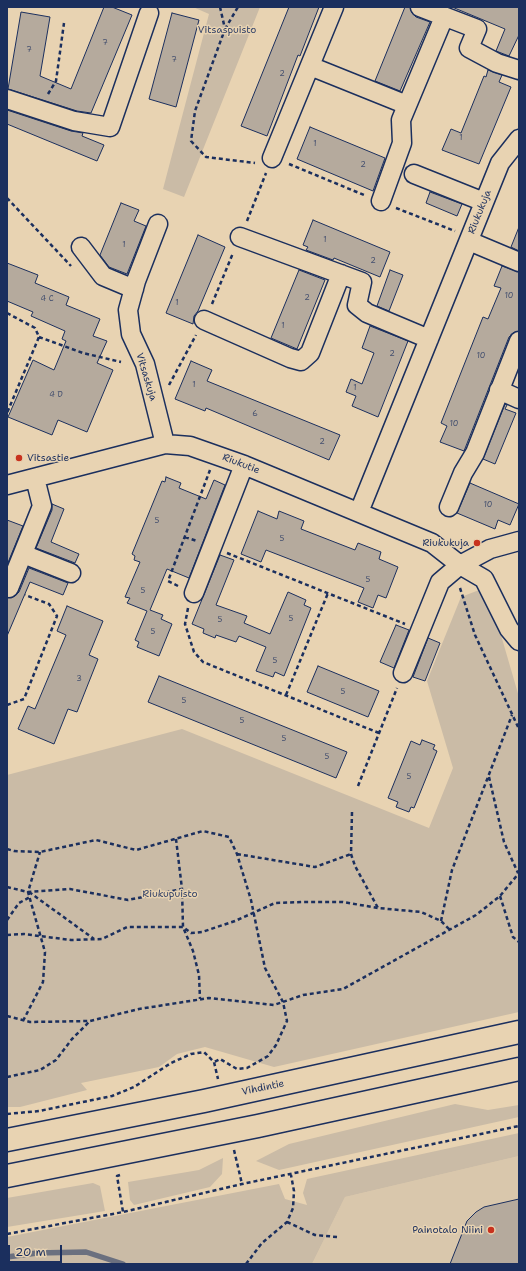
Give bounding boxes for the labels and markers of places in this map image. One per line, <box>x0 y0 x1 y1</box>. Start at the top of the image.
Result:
place label: Vitsastie <box>27 452 69 464</box>
marker: Vitsastie <box>14 453 24 463</box>
place label: Riukukuja <box>422 537 469 549</box>
marker: Riukukuja <box>472 538 482 548</box>
place label: Painotalo Niini <box>412 1224 483 1236</box>
marker: Painotalo Niini <box>486 1225 496 1235</box>

